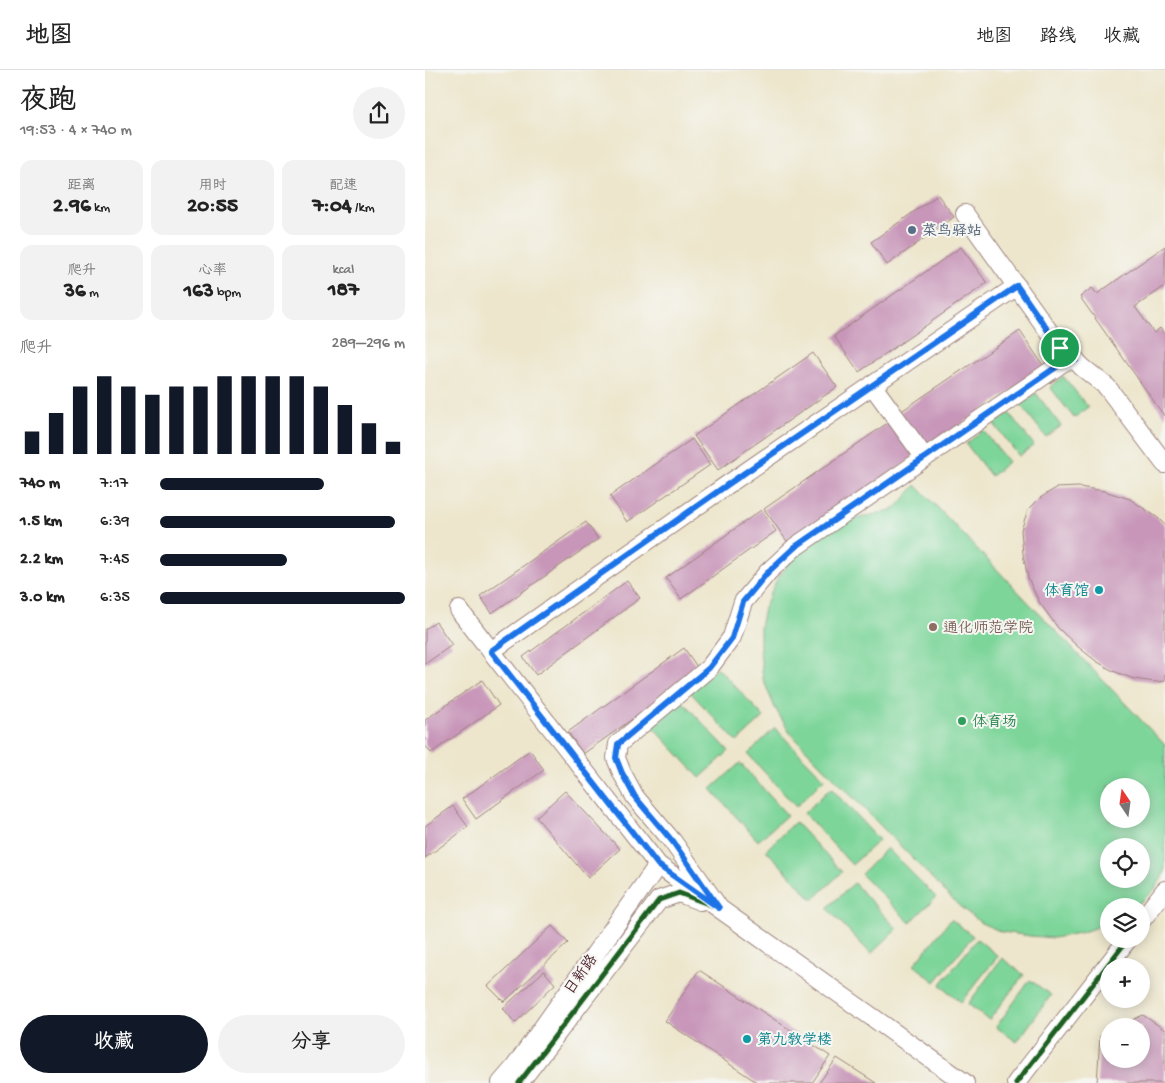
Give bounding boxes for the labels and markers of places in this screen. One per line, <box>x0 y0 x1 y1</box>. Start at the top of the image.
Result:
place label: 菜鸟驿站 <box>922 223 982 241</box>
marker: 菜鸟驿站 <box>906 224 918 236</box>
pin <box>1039 327 1081 369</box>
place label: 体育馆 <box>1044 582 1089 601</box>
marker: 体育馆 <box>1093 584 1105 596</box>
place label: 通化师范学院 <box>943 619 1033 638</box>
marker: 通化师范学院 <box>927 621 939 633</box>
place label: 体育场 <box>972 714 1017 732</box>
marker: 体育场 <box>956 715 968 727</box>
place label: 第九教学楼 <box>757 1031 832 1050</box>
marker: 第九教学楼 <box>741 1033 753 1045</box>

